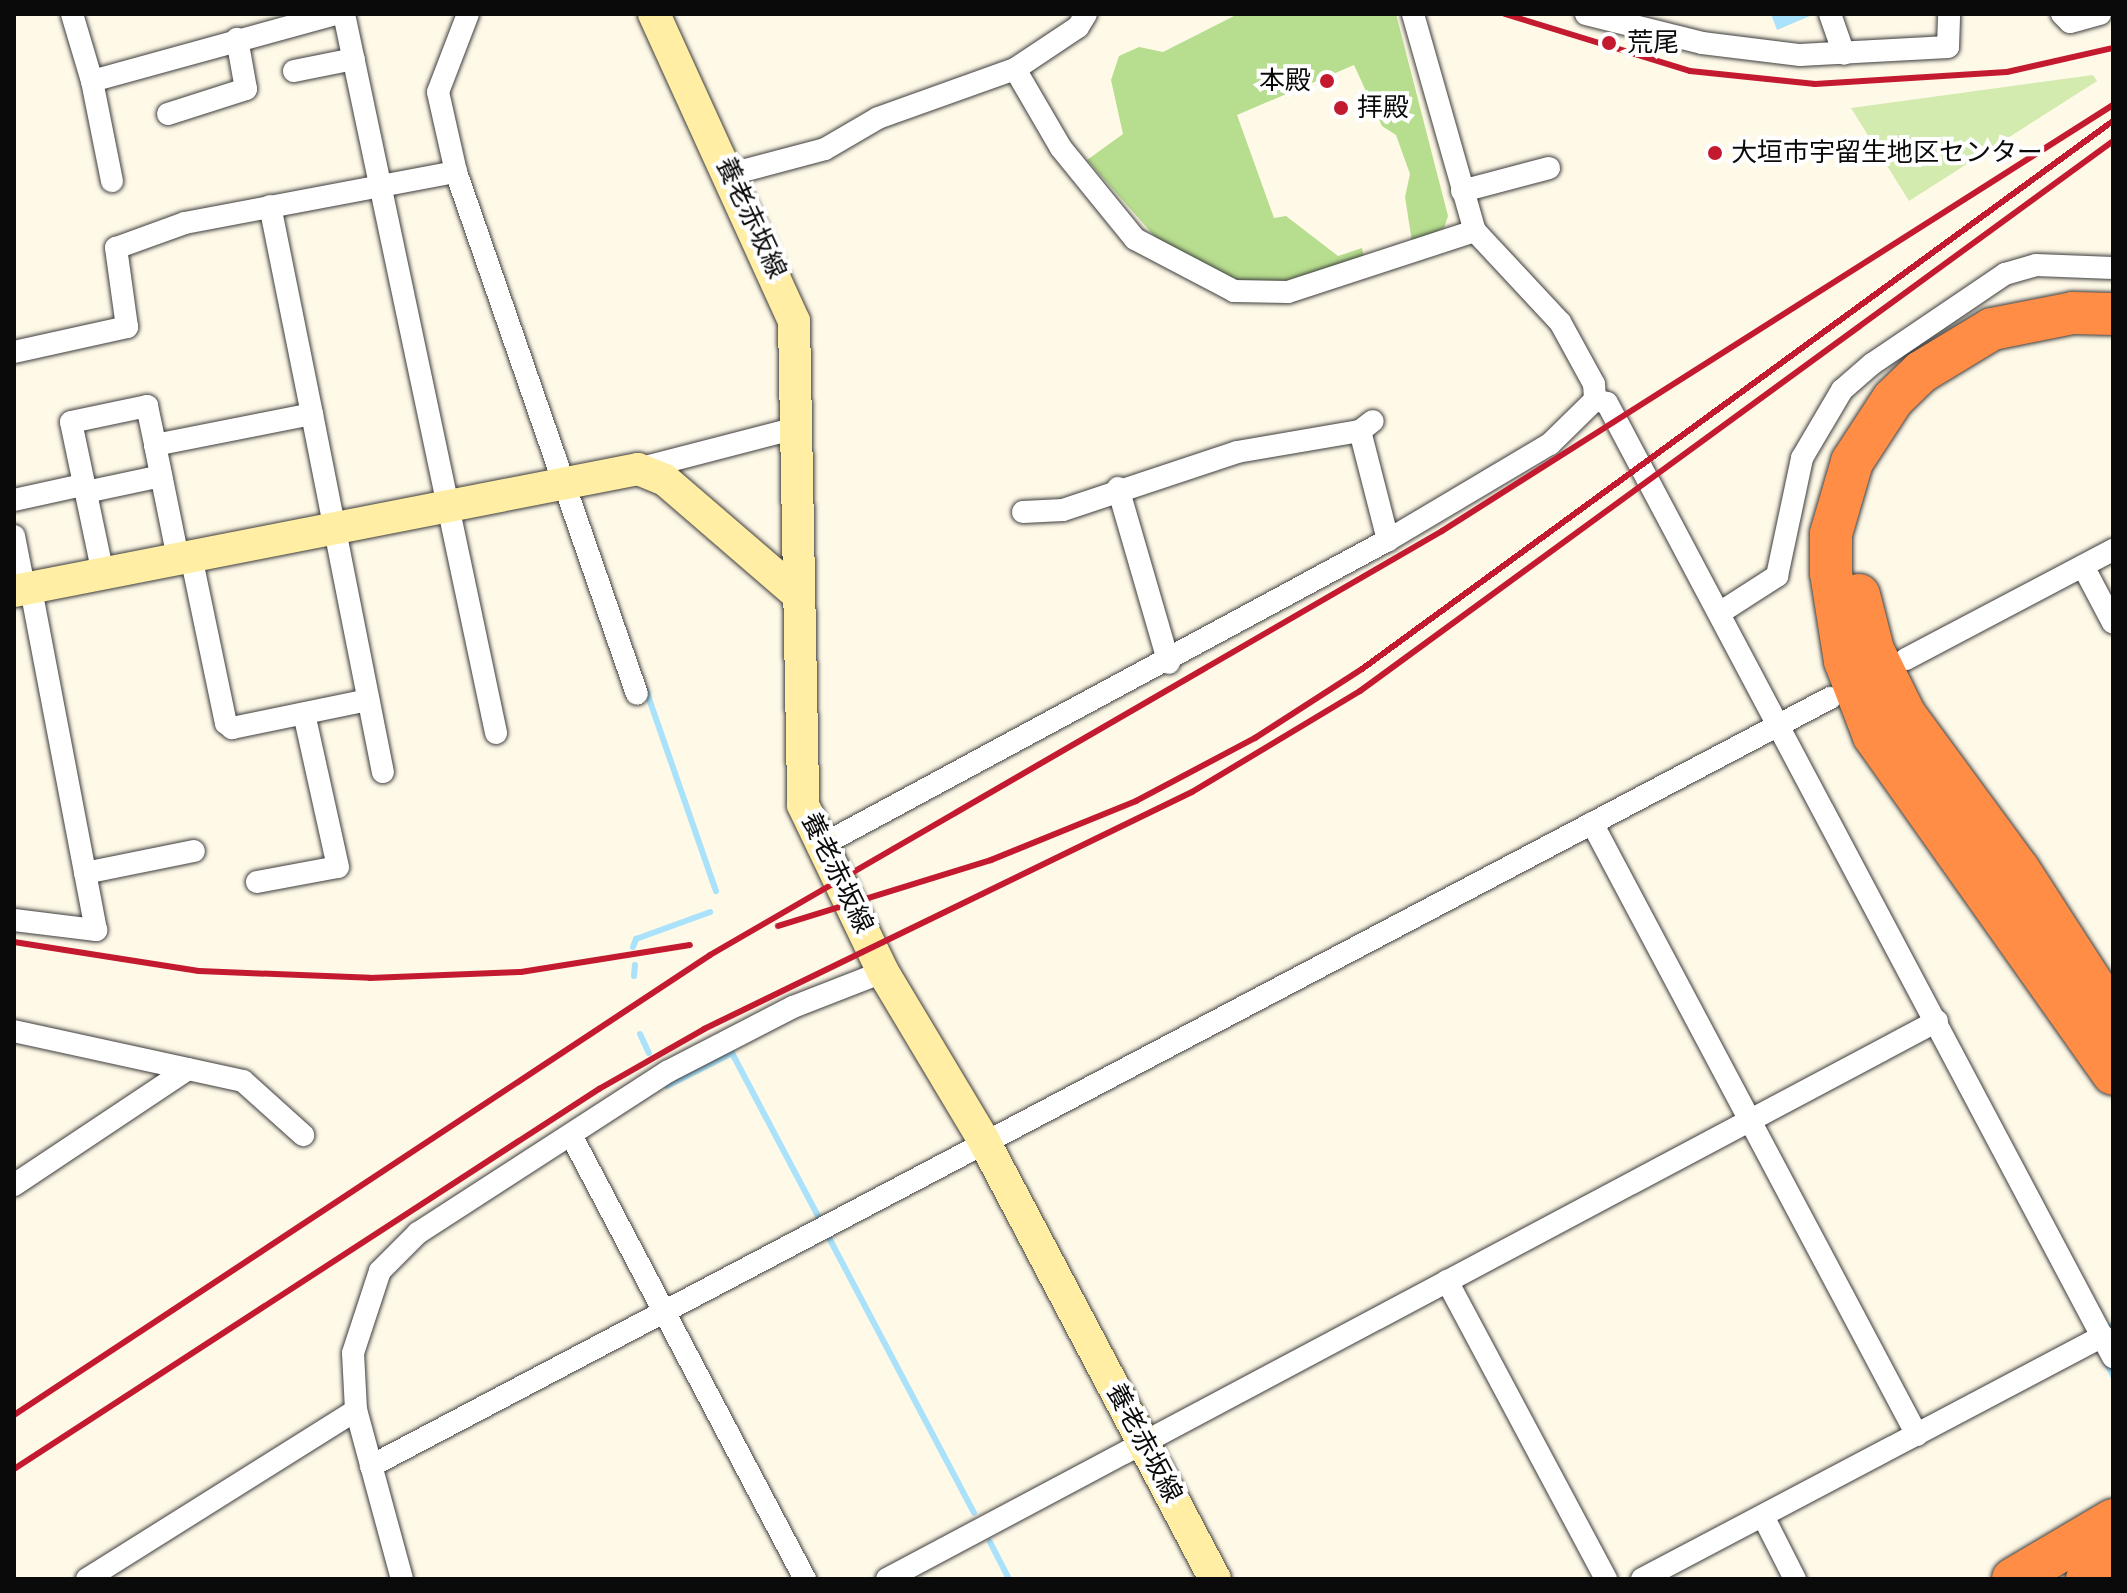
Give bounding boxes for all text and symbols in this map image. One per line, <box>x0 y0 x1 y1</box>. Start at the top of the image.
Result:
place label: 荒尾 <box>1627 27 1679 59</box>
marker: 荒尾 <box>1598 32 1620 54</box>
place label: 本殿 <box>1259 65 1311 97</box>
marker: 本殿 <box>1318 72 1336 90</box>
place label: 拝殿 <box>1357 92 1409 124</box>
marker: 拝殿 <box>1332 99 1350 117</box>
place label: 大垣市宇留生地区センター <box>1731 137 2043 169</box>
marker: 大垣市宇留生地区センター <box>1706 144 1724 162</box>
street label: 養老赤坂線 <box>709 152 793 284</box>
street label: 養老赤坂線 <box>794 808 880 938</box>
street label: 養老赤坂線 <box>1100 1378 1188 1508</box>

